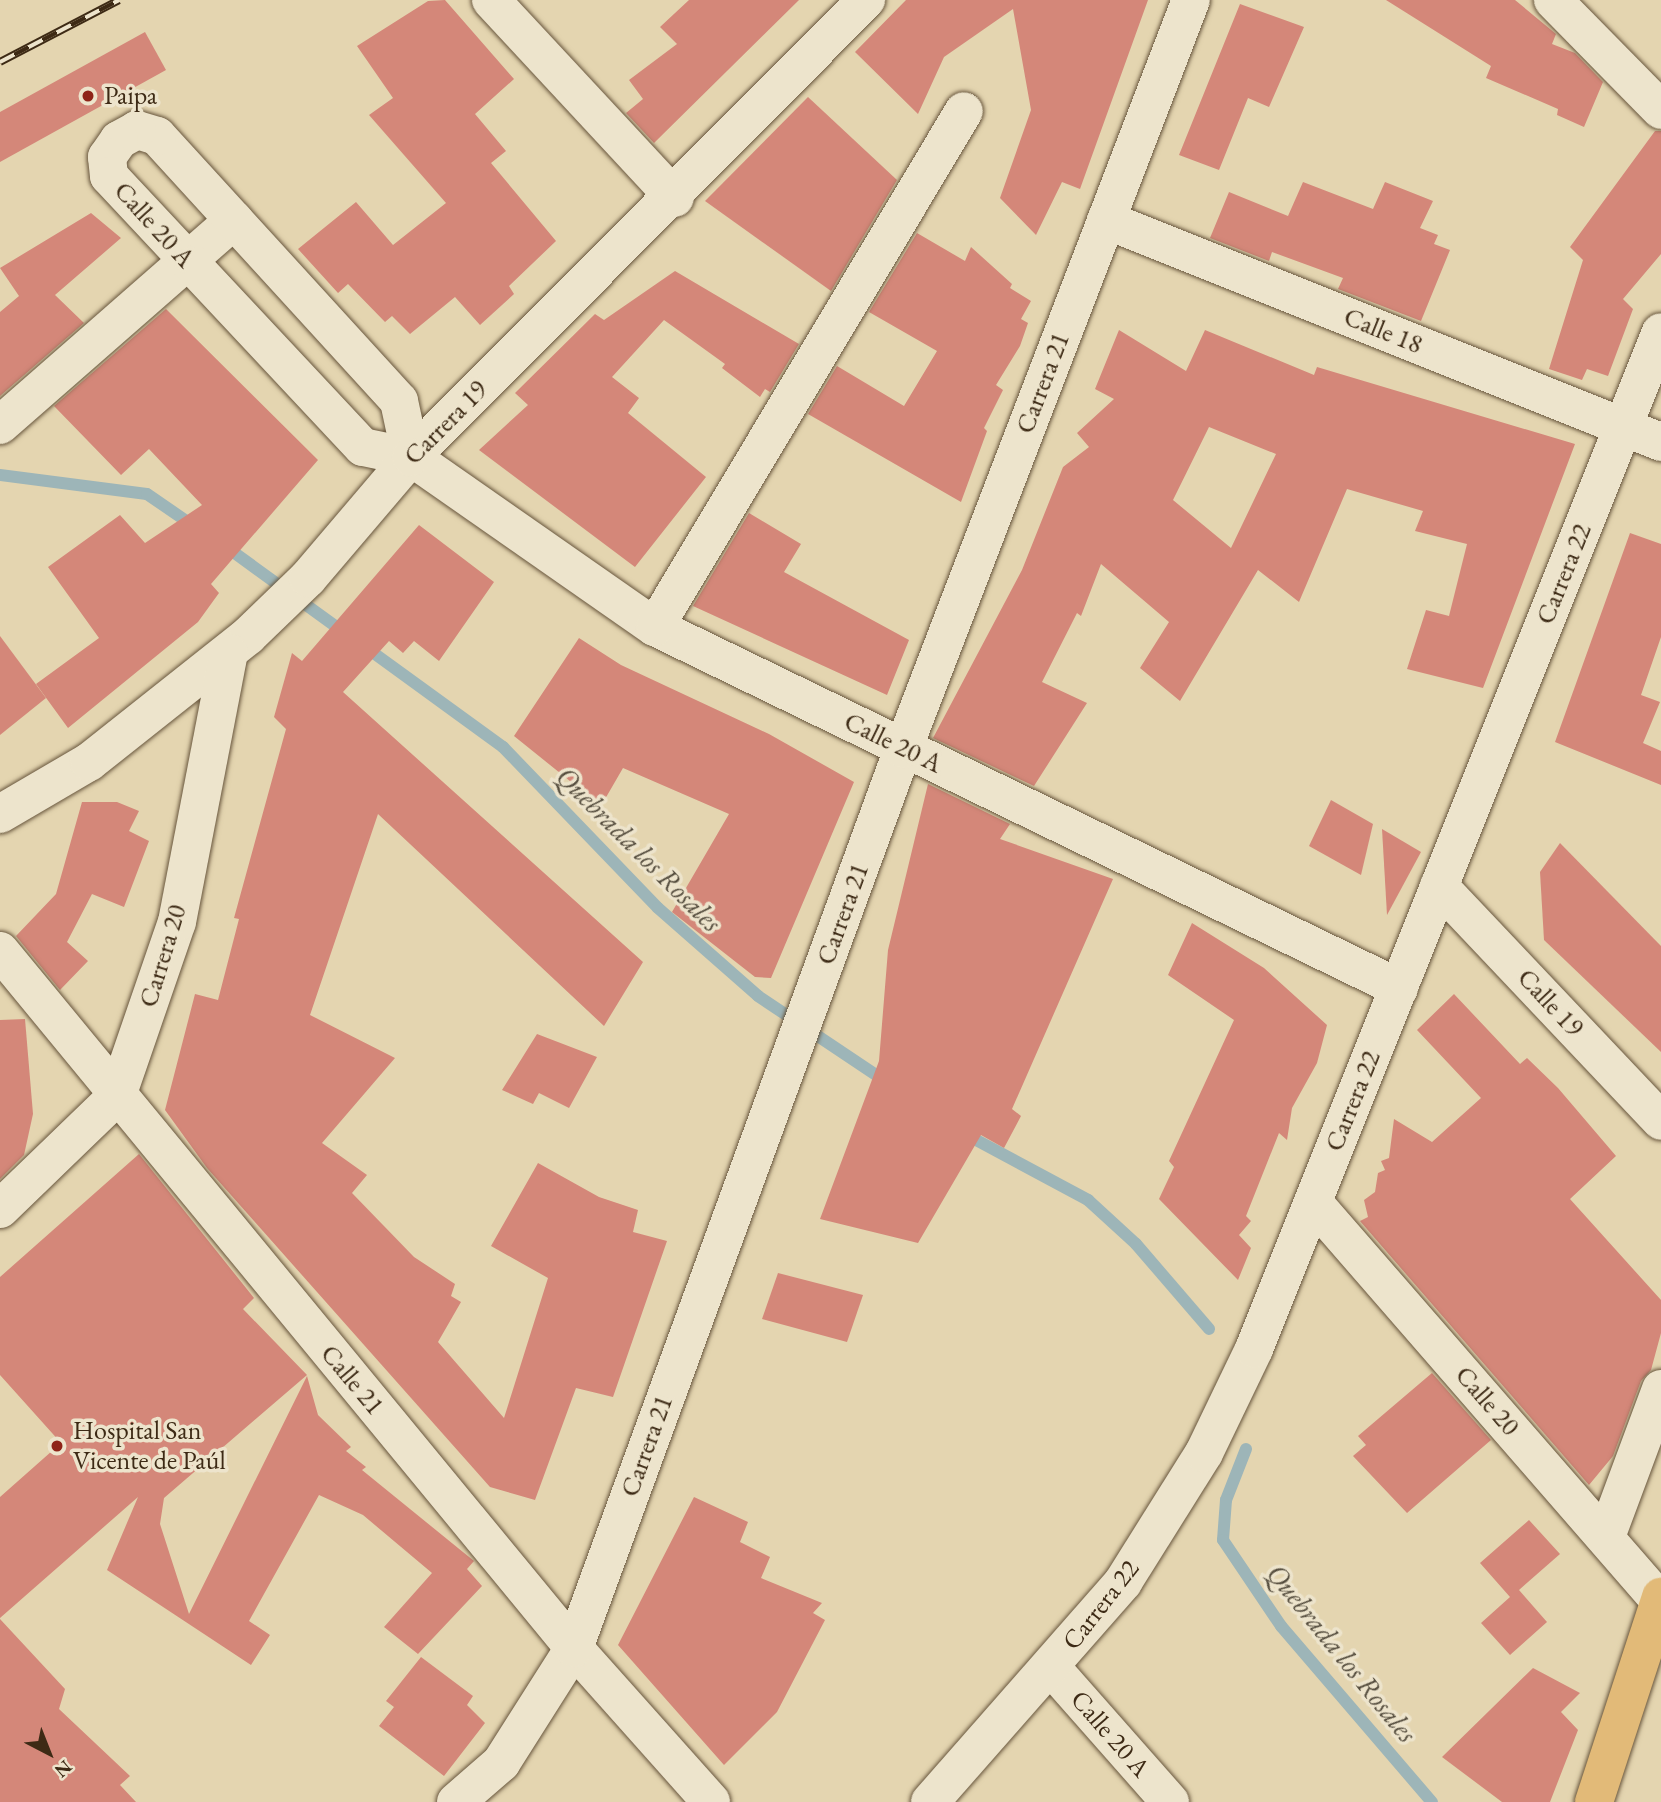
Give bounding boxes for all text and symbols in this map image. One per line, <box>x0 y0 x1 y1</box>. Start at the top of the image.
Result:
place label: Paipa <box>104 80 157 112</box>
marker: Paipa <box>78 86 98 106</box>
street label: Calle 20 A <box>107 176 201 274</box>
street label: Calle 18 <box>1339 301 1427 361</box>
street label: Carrera 21 <box>1010 328 1076 438</box>
street label: Carrera 19 <box>398 375 494 471</box>
street label: Carrera 22 <box>1530 519 1598 629</box>
street label: Calle 20 A <box>839 706 947 780</box>
water label: Quebrada los Rosales <box>549 759 729 939</box>
street label: Carrera 21 <box>810 859 876 969</box>
street label: Carrera 20 <box>133 901 193 1011</box>
street label: Calle 19 <box>1511 963 1589 1043</box>
street label: Carrera 22 <box>1319 1046 1387 1156</box>
street label: Calle 21 <box>314 1339 390 1421</box>
street label: Calle 20 <box>1448 1360 1526 1442</box>
street label: Carrera 21 <box>614 1391 680 1501</box>
place label: Hospital San Vicente de Paúl <box>73 1415 226 1476</box>
marker: Hospital San Vicente de Paúl <box>47 1436 67 1456</box>
street label: Carrera 22 <box>1056 1554 1146 1656</box>
water label: Quebrada los Rosales <box>1260 1557 1424 1749</box>
street label: Calle 20 A <box>1064 1684 1156 1784</box>
north arrow <box>14 1718 84 1788</box>
text: N <box>49 1755 77 1783</box>

